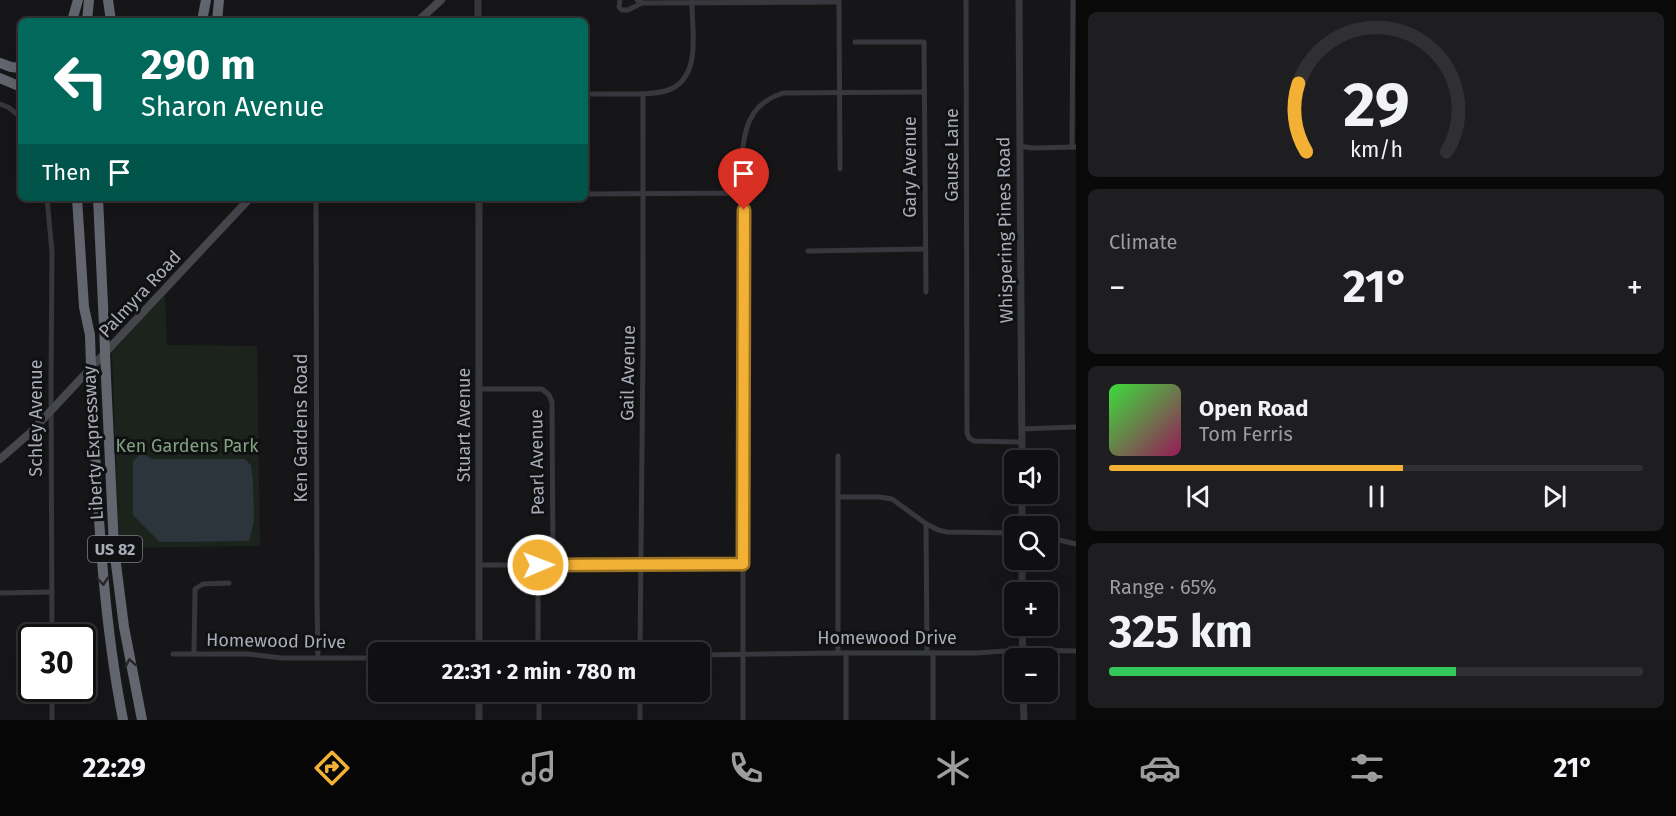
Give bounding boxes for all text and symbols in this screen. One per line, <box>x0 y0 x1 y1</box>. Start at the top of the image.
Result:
text: 290 m <box>141 40 256 90</box>
icon: left <box>42 42 120 120</box>
text: 29 <box>1343 68 1409 143</box>
text: Sharon Avenue <box>141 91 324 123</box>
street label: Gause Lane <box>941 108 963 202</box>
street label: Gary Avenue <box>899 116 921 218</box>
street label: Whispering Pines Road <box>992 136 1018 324</box>
text: km/h <box>1349 137 1403 163</box>
pin <box>718 148 769 210</box>
icon: arrive <box>103 156 136 189</box>
icon: arrive <box>727 157 760 190</box>
text: Then <box>42 159 91 186</box>
text: Climate <box>1109 230 1177 254</box>
street label: Palmyra Road <box>94 246 186 342</box>
text: 21° <box>1343 260 1409 314</box>
text: − <box>1109 268 1126 308</box>
text: + <box>1627 268 1643 308</box>
street label: Gail Avenue <box>616 325 640 421</box>
street label: Ken Gardens Road <box>290 354 312 502</box>
street label: Schley Avenue <box>25 359 47 477</box>
street label: Liberty Expressway <box>78 365 108 521</box>
street label: Stuart Avenue <box>453 368 475 482</box>
text: Open Road <box>1199 395 1309 422</box>
street label: Pearl Avenue <box>525 409 549 515</box>
text: Tom Ferris <box>1199 422 1293 446</box>
park label: Ken Gardens Park <box>116 435 259 457</box>
map controls <box>1004 450 1058 702</box>
button: sound <box>1004 450 1058 504</box>
icon: previous <box>1182 480 1215 513</box>
icon: pause <box>1360 480 1393 513</box>
icon: next <box>1538 480 1571 513</box>
button: search <box>1004 516 1058 570</box>
position arrow <box>506 533 570 597</box>
road number: US 82 <box>88 536 142 562</box>
text: Range · 65% <box>1109 575 1217 599</box>
one-way arrow <box>96 577 109 586</box>
button: + <box>1004 582 1058 636</box>
text: 325 km <box>1109 605 1253 659</box>
speed limit sign: 30 <box>18 624 96 702</box>
street label: Homewood Drive <box>817 627 957 649</box>
street label: Homewood Drive <box>206 629 346 653</box>
button: − <box>1004 648 1058 702</box>
one-way arrow <box>124 658 137 668</box>
text: 22:31 · 2 min · 780 m <box>442 658 636 685</box>
icon: directions <box>311 747 353 789</box>
icon: music <box>518 747 560 789</box>
icon: phone <box>725 747 767 789</box>
icon: climate <box>932 747 974 789</box>
icon: car <box>1139 747 1181 789</box>
icon: filters <box>1346 747 1388 789</box>
text: 22:29 <box>83 752 146 784</box>
text: 21° <box>1553 752 1593 784</box>

